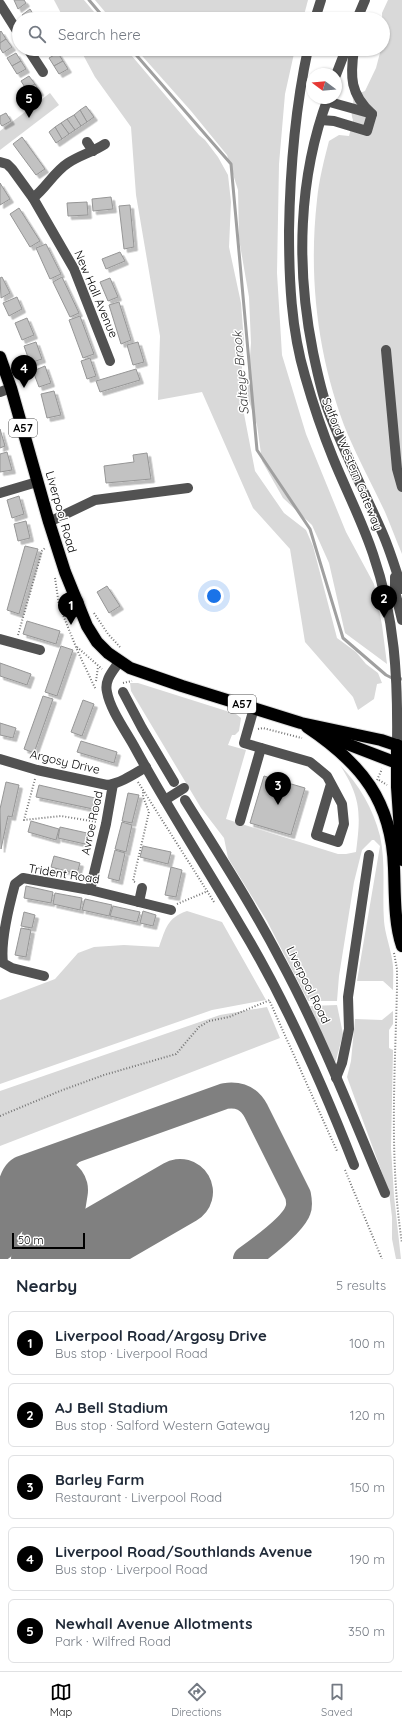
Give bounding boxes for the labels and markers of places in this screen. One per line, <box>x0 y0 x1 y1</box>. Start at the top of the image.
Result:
pin: 5 <box>16 85 42 118</box>
pin: 4 <box>11 355 37 388</box>
pin: 2 <box>371 585 397 618</box>
pin: 1 <box>58 592 84 625</box>
pin: 3 <box>265 772 291 805</box>

